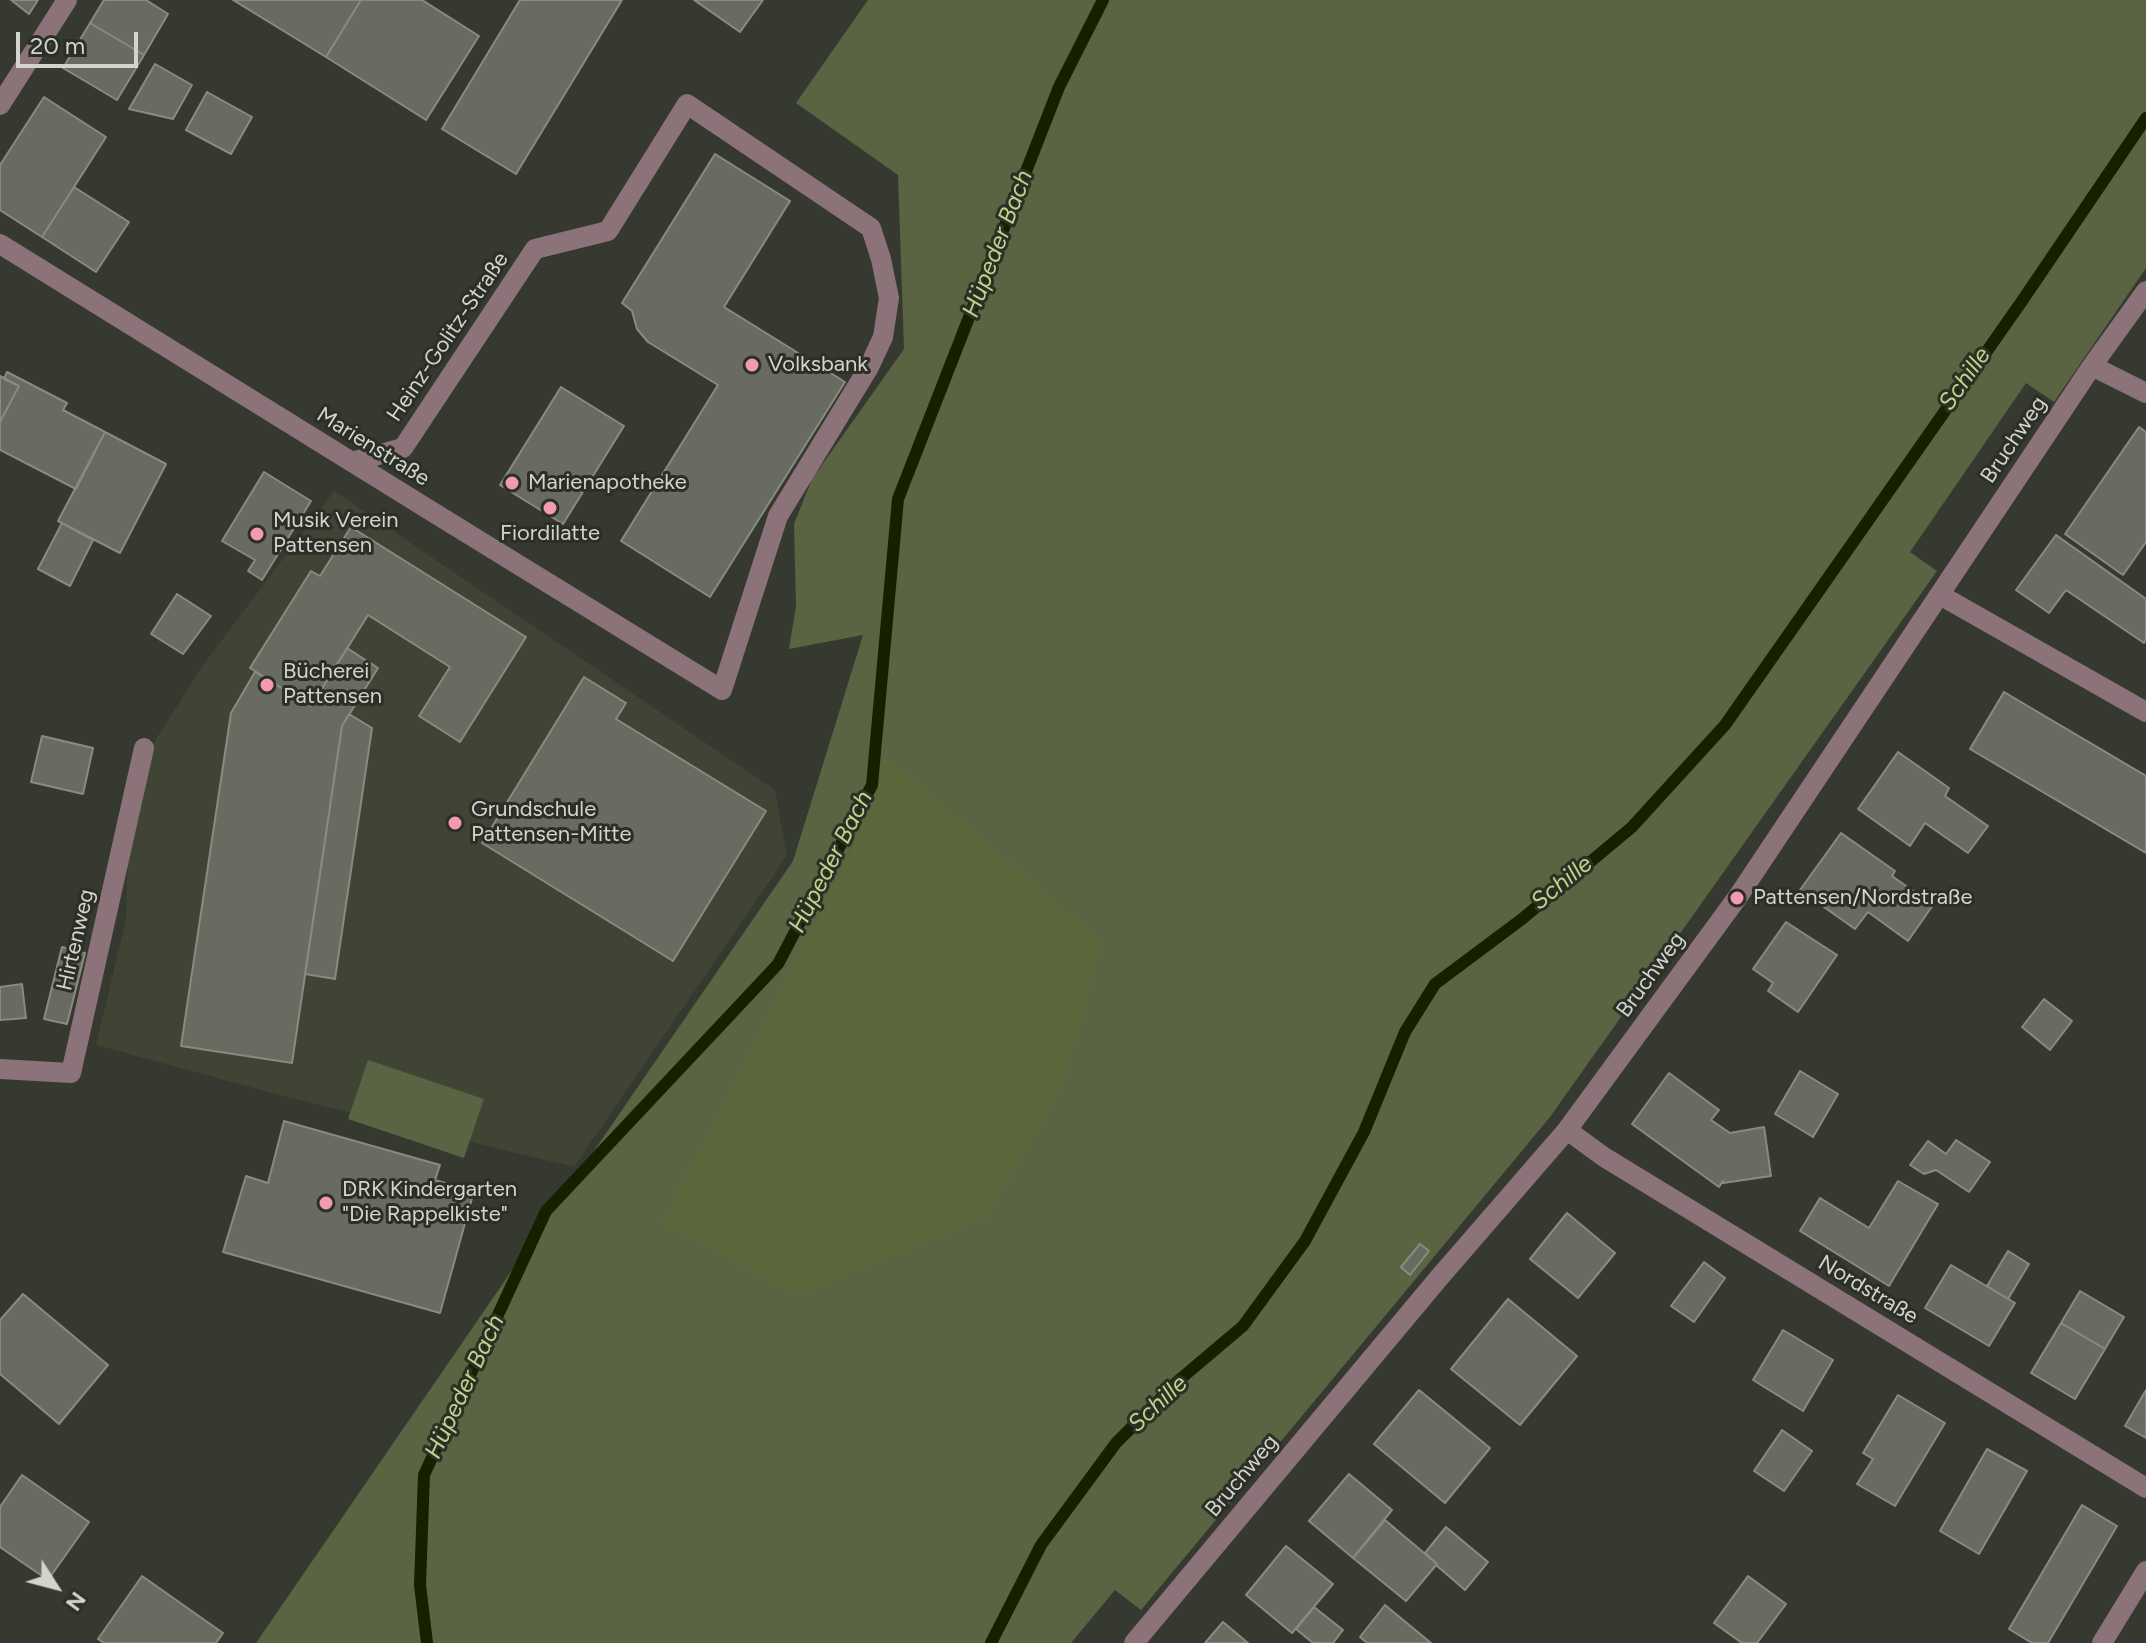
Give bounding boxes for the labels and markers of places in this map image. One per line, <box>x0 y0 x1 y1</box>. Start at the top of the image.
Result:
place label: Volksbank <box>768 352 868 378</box>
marker: Volksbank <box>743 356 761 374</box>
place label: Marienapotheke <box>528 470 687 496</box>
marker: Marienapotheke <box>503 474 521 492</box>
marker: Fiordilatte <box>541 499 559 517</box>
place label: Musik Verein Pattensen <box>273 508 399 560</box>
place label: Fiordilatte <box>500 521 600 547</box>
marker: Musik Verein Pattensen <box>248 525 266 543</box>
place label: Bücherei Pattensen <box>283 659 382 710</box>
marker: Bücherei Pattensen <box>258 676 276 694</box>
place label: Grundschule Pattensen-Mitte <box>471 797 632 848</box>
marker: Grundschule Pattensen-Mitte <box>446 814 464 832</box>
place label: Pattensen/Nordstraße <box>1753 885 1972 911</box>
marker: Pattensen/Nordstraße <box>1728 889 1746 907</box>
place label: DRK Kindergarten "Die Rappelkiste" <box>342 1177 517 1228</box>
marker: DRK Kindergarten "Die Rappelkiste" <box>317 1194 335 1212</box>

